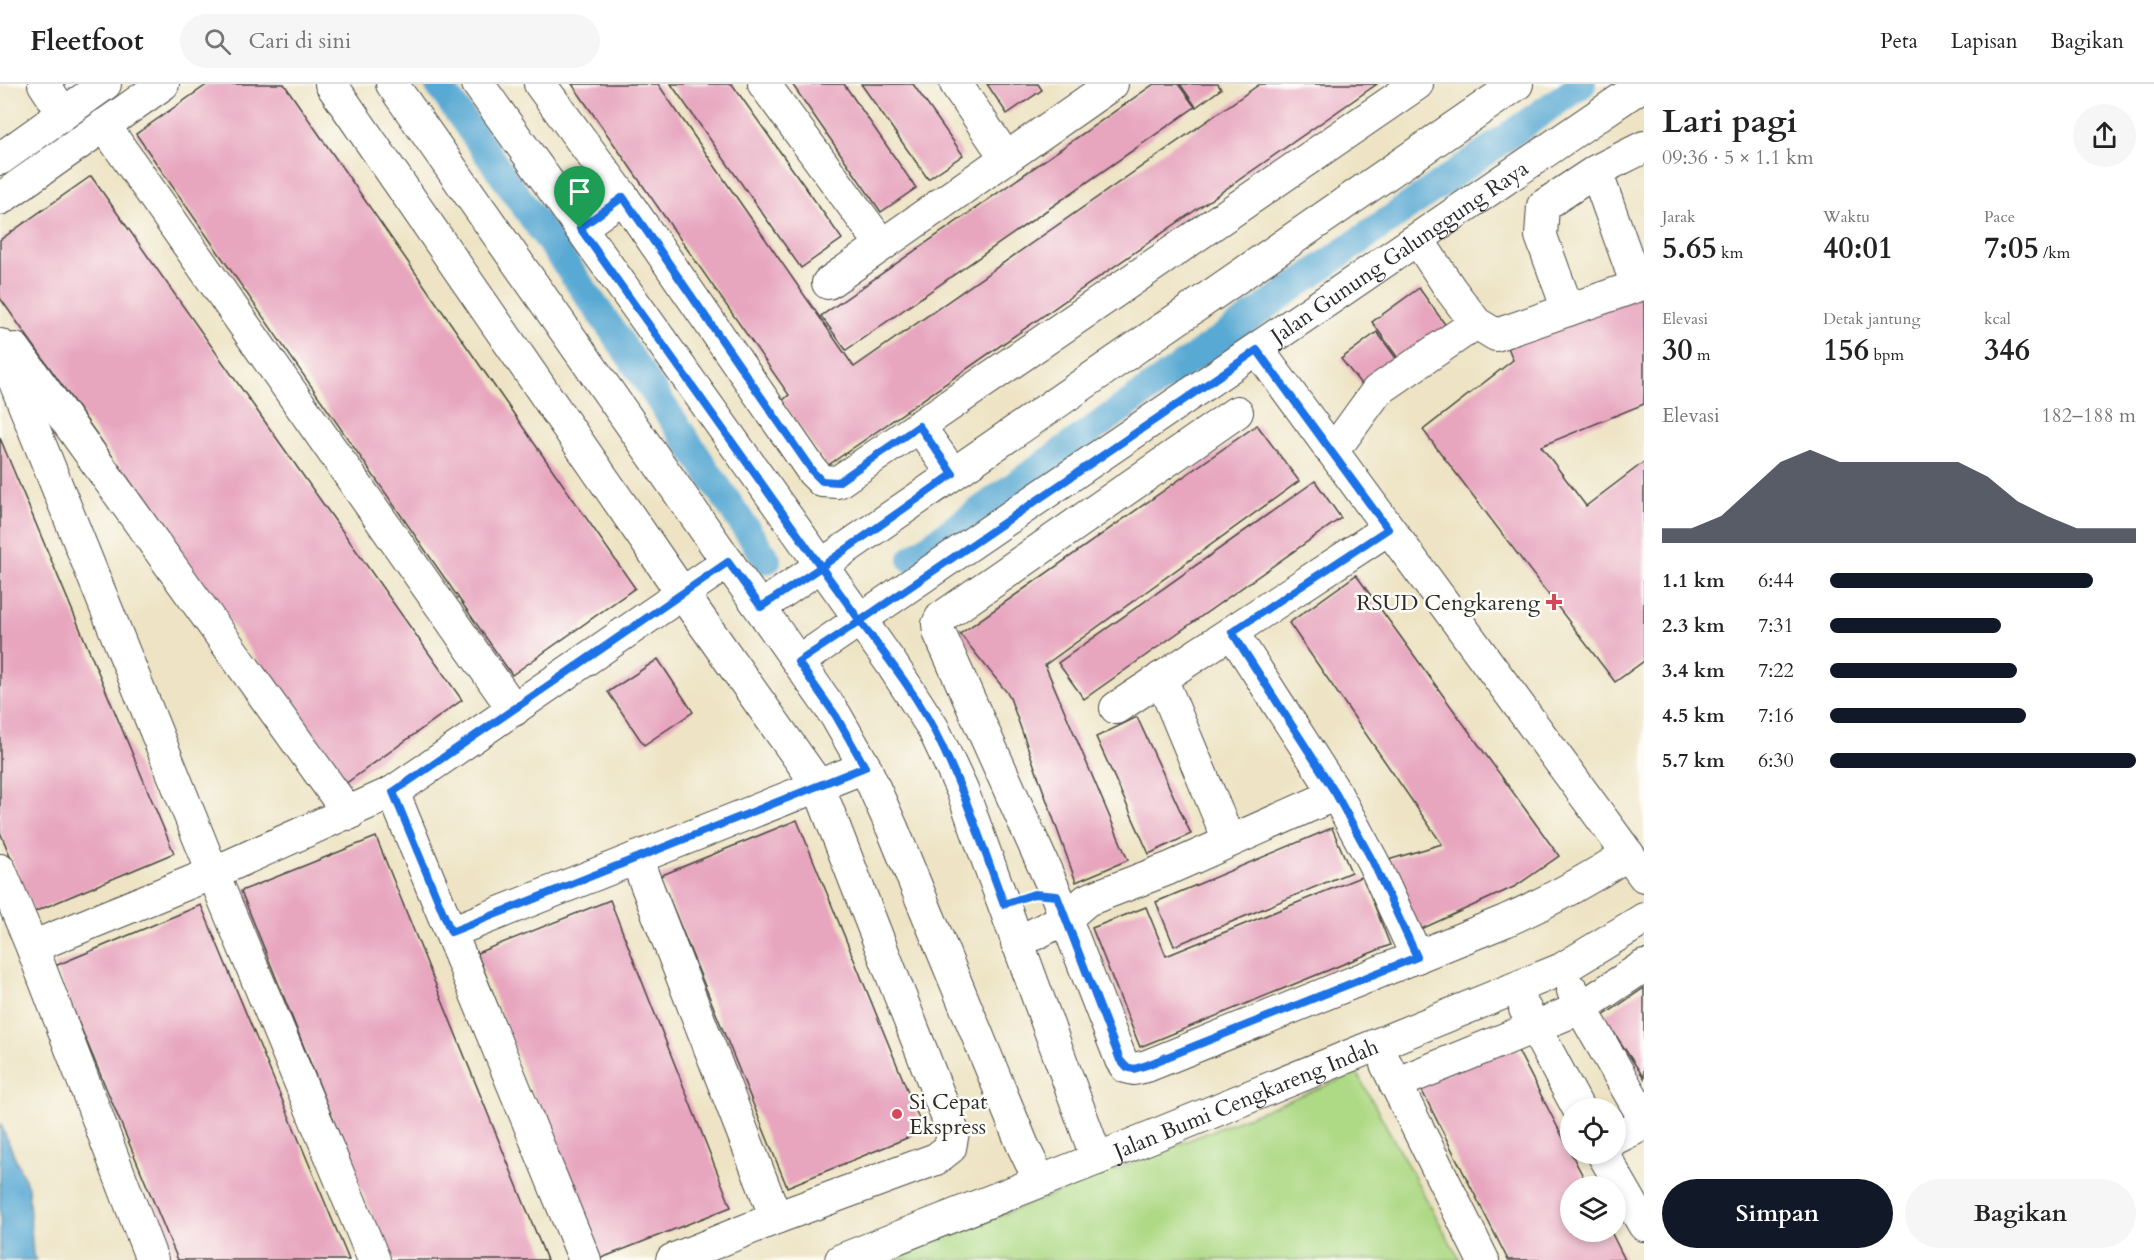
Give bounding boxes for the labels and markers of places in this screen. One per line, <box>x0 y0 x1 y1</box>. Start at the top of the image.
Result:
pin <box>554 166 605 228</box>
place label: RSUD Cengkareng <box>1356 588 1541 618</box>
marker: RSUD Cengkareng <box>1545 593 1563 611</box>
place label: Si Cepat Ekspress <box>909 1087 987 1142</box>
marker: Si Cepat Ekspress <box>890 1107 904 1121</box>

